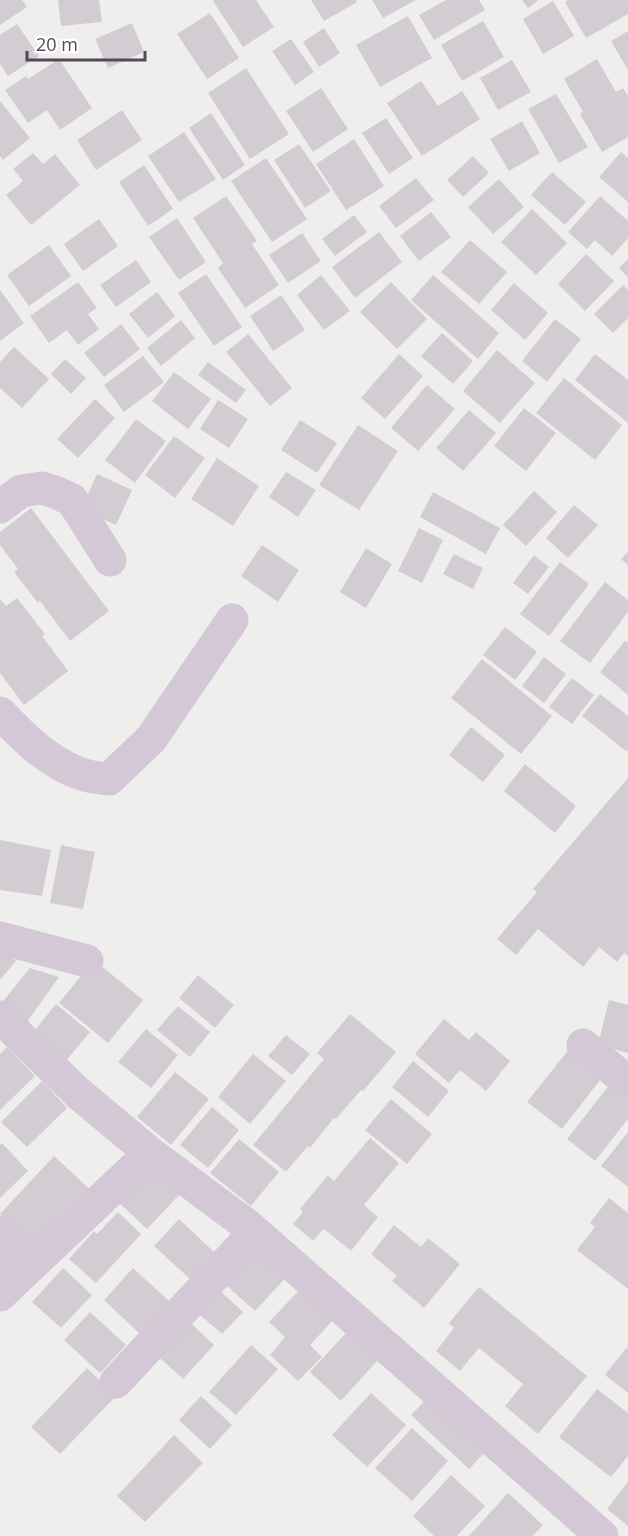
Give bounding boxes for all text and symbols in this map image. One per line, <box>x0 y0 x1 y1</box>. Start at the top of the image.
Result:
scale bar <box>27 24 146 62</box>
text: 20 m <box>36 32 78 56</box>

